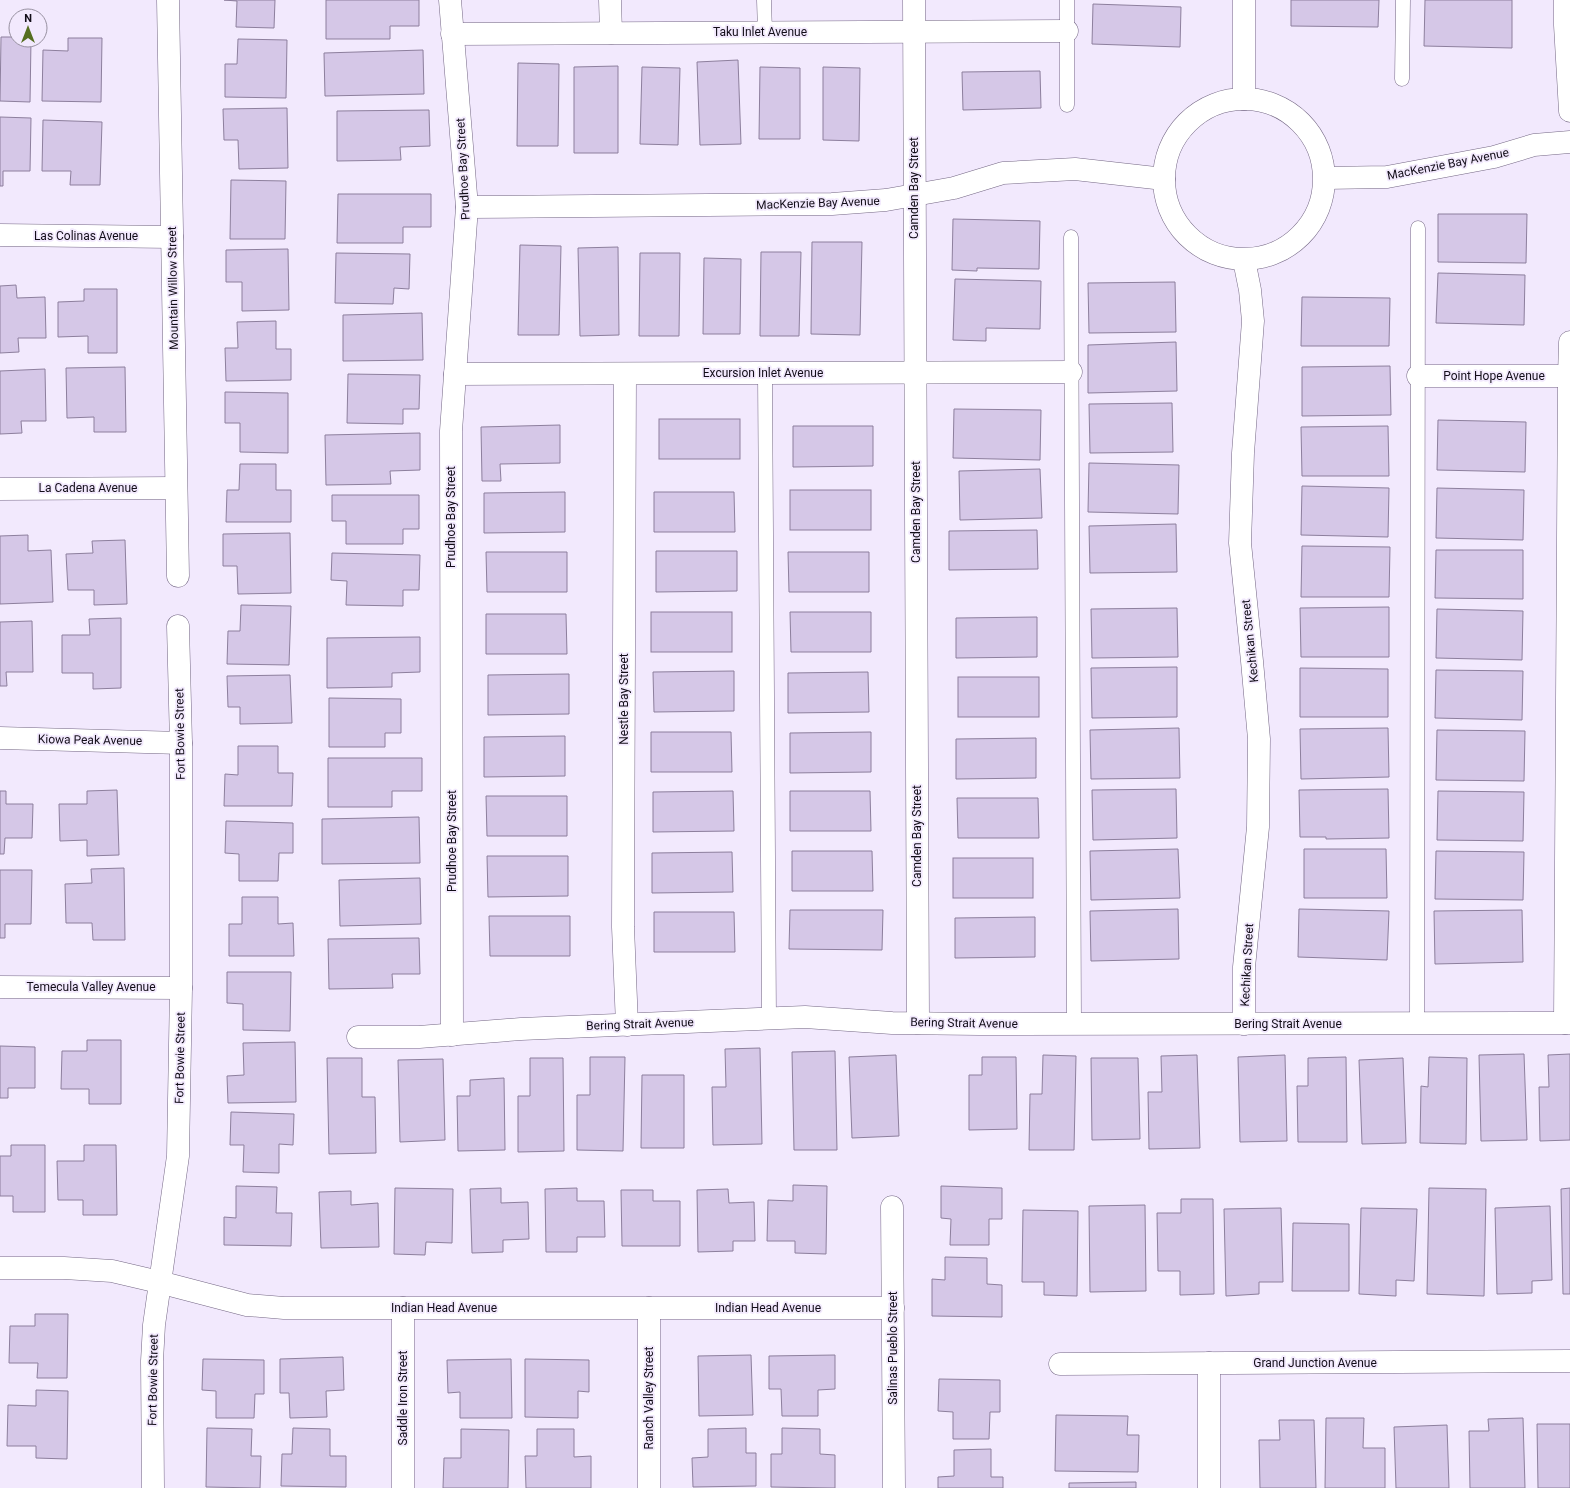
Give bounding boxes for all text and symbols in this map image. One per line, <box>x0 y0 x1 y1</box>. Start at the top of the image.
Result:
north arrow <box>8 8 48 48</box>
text: N <box>24 12 32 25</box>
street label: Taku Inlet Avenue <box>713 25 807 39</box>
street label: Prudhoe Bay Street <box>453 118 473 220</box>
street label: Camden Bay Street <box>907 137 921 239</box>
street label: MacKenzie Bay Avenue <box>1386 145 1510 183</box>
street label: MacKenzie Bay Avenue <box>756 194 880 212</box>
street label: Mountain Willow Street <box>165 226 181 350</box>
street label: Las Colinas Avenue <box>34 229 138 243</box>
street label: Excursion Inlet Avenue <box>703 366 823 380</box>
street label: Point Hope Avenue <box>1443 369 1545 383</box>
street label: Camden Bay Street <box>909 461 923 563</box>
street label: Prudhoe Bay Street <box>444 466 458 568</box>
street label: La Cadena Avenue <box>39 481 137 495</box>
street label: Kechikan Street <box>1239 599 1261 683</box>
street label: Nestle Bay Street <box>617 653 631 745</box>
street label: Fort Bowie Street <box>172 688 188 780</box>
street label: Kiowa Peak Avenue <box>38 732 142 748</box>
street label: Camden Bay Street <box>910 785 924 887</box>
street label: Prudhoe Bay Street <box>445 790 459 892</box>
street label: Kechikan Street <box>1238 923 1256 1007</box>
street label: Temecula Valley Avenue <box>26 980 156 994</box>
street label: Fort Bowie Street <box>172 1012 188 1104</box>
street label: Bering Strait Avenue <box>586 1015 694 1033</box>
street label: Bering Strait Avenue <box>910 1015 1018 1031</box>
street label: Bering Strait Avenue <box>1234 1017 1342 1031</box>
street label: Salinas Pueblo Street <box>886 1291 900 1405</box>
street label: Indian Head Avenue <box>391 1301 497 1315</box>
street label: Indian Head Avenue <box>715 1301 821 1315</box>
street label: Fort Bowie Street <box>145 1334 161 1426</box>
street label: Ranch Valley Street <box>642 1347 656 1449</box>
street label: Saddle Iron Street <box>396 1351 410 1445</box>
street label: Grand Junction Avenue <box>1253 1356 1377 1370</box>

